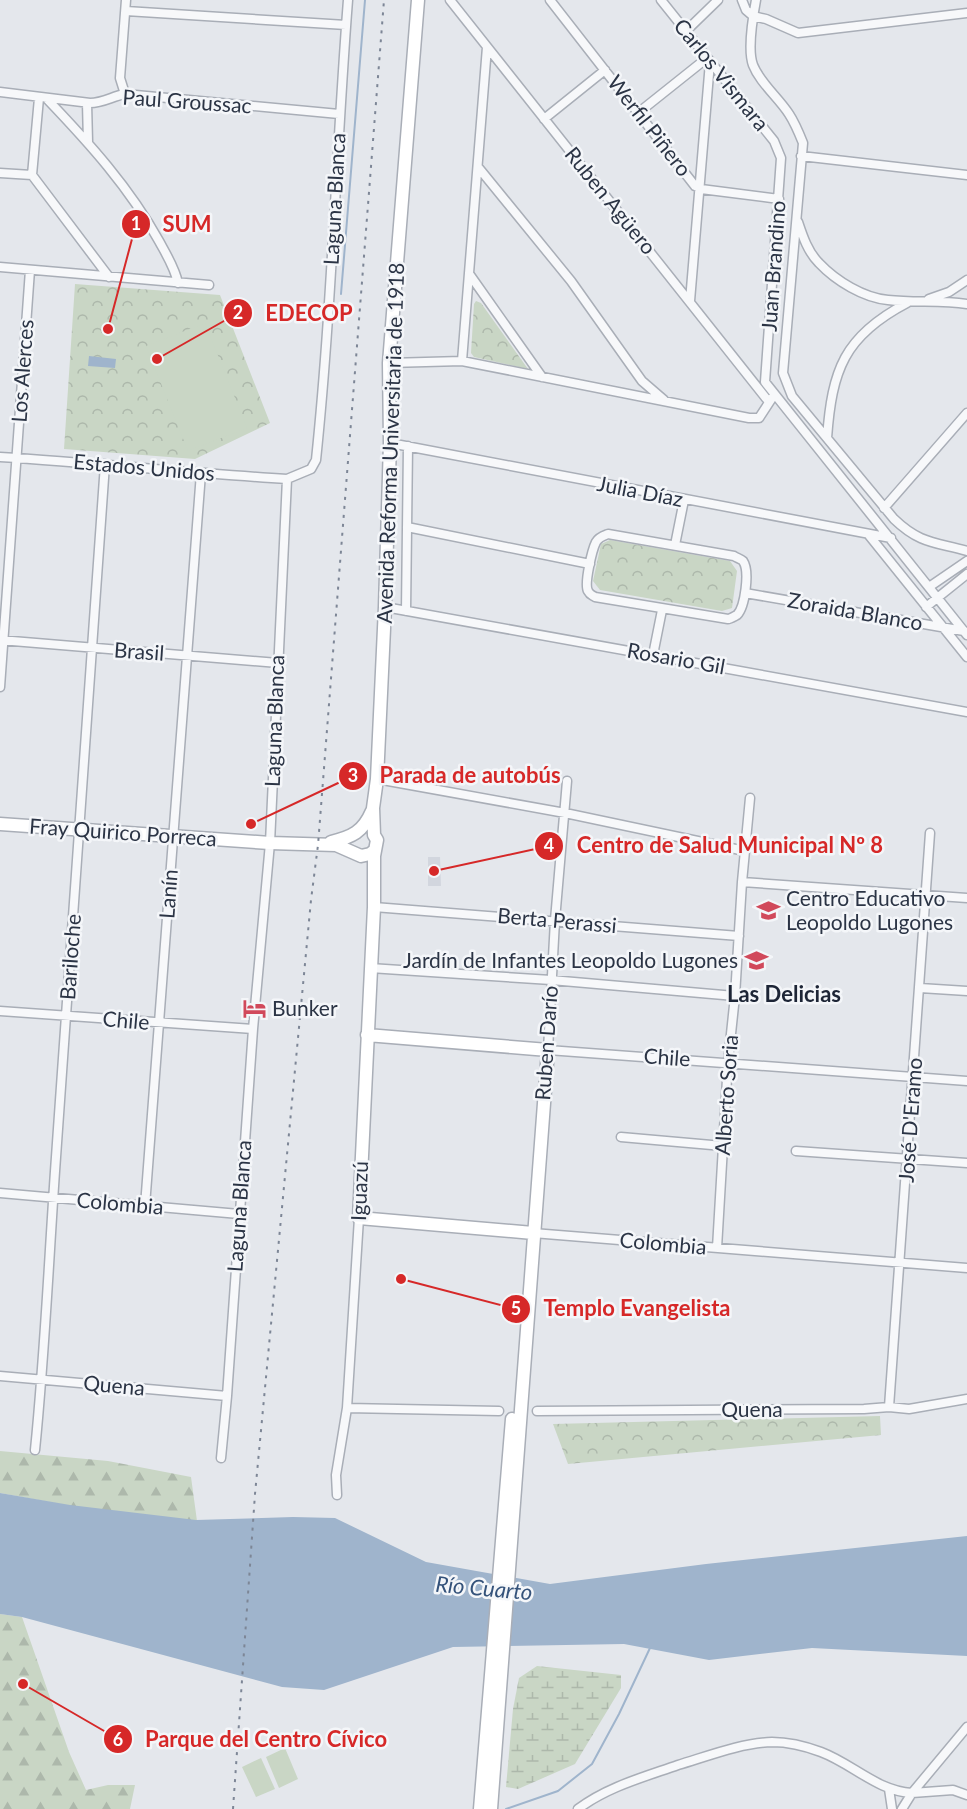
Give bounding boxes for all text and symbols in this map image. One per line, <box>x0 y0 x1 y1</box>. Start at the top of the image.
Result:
street label: Carlos Vismara <box>669 13 775 135</box>
street label: Werfil Piñero <box>603 70 697 181</box>
street label: Paul Groussac <box>122 84 253 117</box>
street label: Laguna Blanca <box>318 132 349 266</box>
street label: Ruben Agüero <box>560 141 662 259</box>
street label: Juan Brandino <box>755 199 790 332</box>
callout: SUM <box>121 204 224 244</box>
text: SUM <box>162 210 212 237</box>
text: 1 <box>131 212 141 234</box>
street label: Avenida Reforma Universitaria de 1918 <box>371 262 408 624</box>
callout: EDECOP <box>223 293 364 333</box>
text: EDECOP <box>265 299 353 326</box>
text: 2 <box>233 301 243 323</box>
street label: Los Alerces <box>5 319 38 423</box>
street label: Estados Unidos <box>72 448 216 485</box>
street label: Julia Díaz <box>595 470 685 511</box>
street label: Zoraida Blanco <box>786 586 925 635</box>
street label: Brasil <box>113 636 165 665</box>
street label: Rosario Gil <box>625 637 727 678</box>
street label: Laguna Blanca <box>259 654 288 788</box>
callout: Parada de autobús <box>338 756 573 796</box>
text: Parada de autobús <box>379 761 561 788</box>
text: 3 <box>348 764 358 786</box>
street label: Fray Quirico Porreca <box>29 812 218 851</box>
callout: Centro de Salud Municipal Nº 8 <box>534 826 895 866</box>
text: Centro de Salud Municipal Nº 8 <box>577 831 883 858</box>
text: 4 <box>544 834 554 856</box>
street label: Lanín <box>153 868 182 920</box>
place label: Centro Educativo Leopoldo Lugones <box>786 885 953 934</box>
school or university icon: Centro Educativo Leopoldo Lugones <box>755 898 781 924</box>
street label: Berta Perassi <box>496 902 618 937</box>
street label: Bariloche <box>54 913 85 1001</box>
place label: Jardín de Infantes Leopoldo Lugones <box>403 947 738 972</box>
school or university icon: Jardín de Infantes Leopoldo Lugones <box>743 948 769 974</box>
district label: Las Delicias <box>727 980 841 1007</box>
street label: Ruben Darío <box>529 985 562 1101</box>
place label: Bunker <box>272 995 338 1020</box>
hotel icon: Bunker <box>241 996 267 1022</box>
street label: Chile <box>102 1005 151 1034</box>
street label: Alberto Soria <box>709 1034 742 1156</box>
street label: Chile <box>643 1042 691 1071</box>
street label: José D'Eramo <box>893 1057 926 1183</box>
street label: Laguna Blanca <box>221 1139 256 1273</box>
street label: Iguazú <box>345 1161 372 1221</box>
street label: Colombia <box>76 1186 165 1219</box>
street label: Colombia <box>619 1226 708 1259</box>
callout: Templo Evangelista <box>501 1289 742 1329</box>
text: Templo Evangelista <box>543 1294 731 1321</box>
text: 5 <box>511 1297 521 1319</box>
street label: Quena <box>82 1369 146 1400</box>
street label: Quena <box>721 1396 783 1421</box>
water label: Río Cuarto <box>434 1570 534 1605</box>
callout: Parque del Centro Cívico <box>103 1719 399 1759</box>
text: Parque del Centro Cívico <box>145 1725 387 1752</box>
text: 6 <box>113 1728 123 1750</box>

